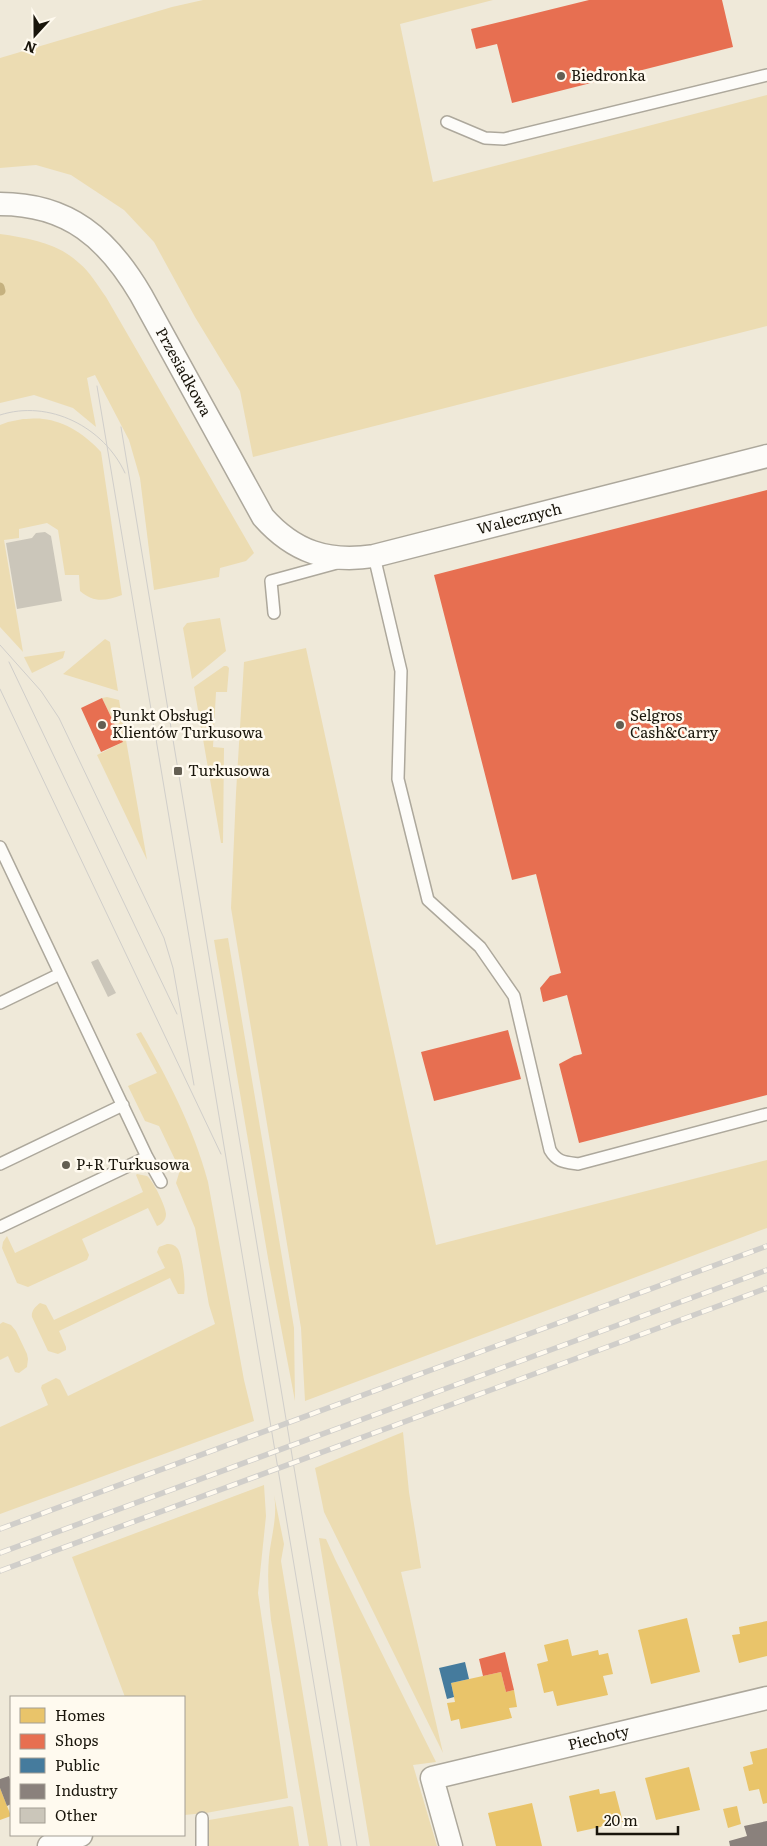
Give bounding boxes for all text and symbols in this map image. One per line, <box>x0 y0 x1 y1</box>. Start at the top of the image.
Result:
north arrow <box>10 10 60 60</box>
text: N <box>21 37 39 60</box>
place label: Biedronka <box>571 63 646 86</box>
marker: Biedronka <box>555 70 567 82</box>
street label: Przesiadkowa <box>151 323 219 421</box>
street label: Walecznych <box>474 496 564 539</box>
place label: Punkt Obsługi Klientów Turkusowa <box>112 703 264 743</box>
place label: Selgros Cash&Carry <box>630 703 719 743</box>
marker: Punkt Obsługi Klientów Turkusowa <box>96 719 108 731</box>
marker: Selgros Cash&Carry <box>614 719 626 731</box>
place label: Turkusowa <box>188 758 271 781</box>
marker: Turkusowa <box>172 765 184 777</box>
place label: P+R Turkusowa <box>76 1152 190 1175</box>
marker: P+R Turkusowa <box>60 1159 72 1171</box>
legend <box>10 1696 185 1836</box>
text: Homes <box>55 1703 105 1726</box>
street label: Piechoty <box>565 1718 632 1755</box>
text: Shops <box>55 1728 98 1751</box>
text: Public <box>55 1753 100 1776</box>
text: Industry <box>55 1778 118 1801</box>
text: Other <box>55 1803 97 1826</box>
scale bar <box>597 1804 678 1836</box>
text: 20 m <box>604 1808 638 1831</box>

